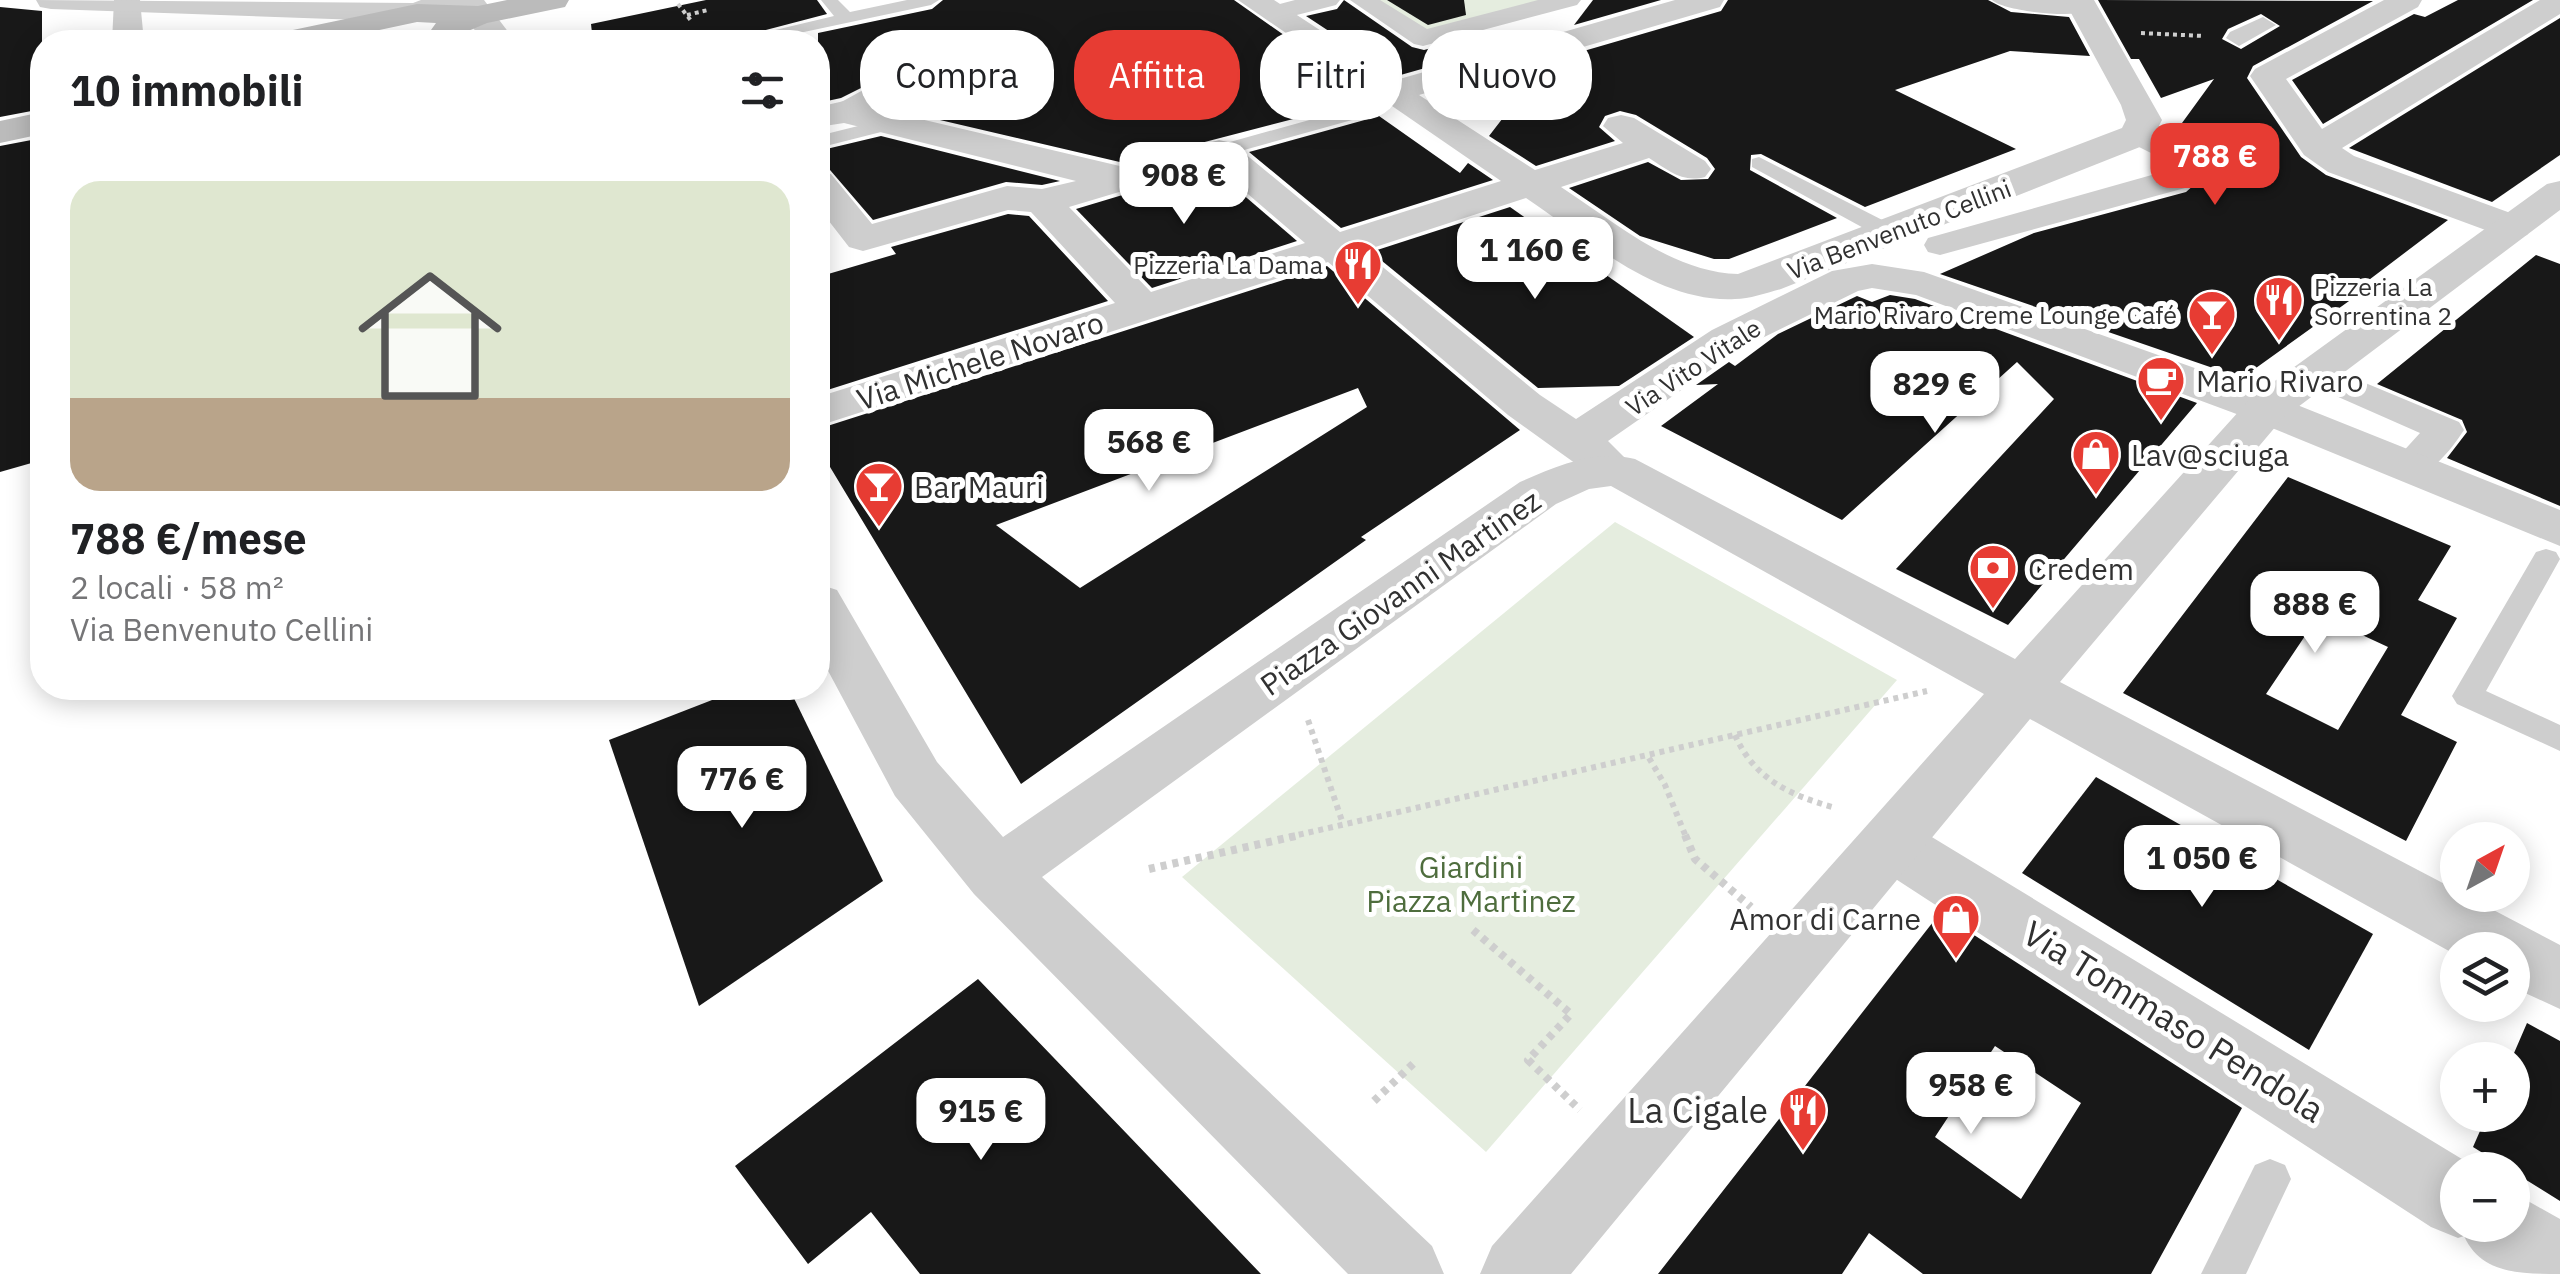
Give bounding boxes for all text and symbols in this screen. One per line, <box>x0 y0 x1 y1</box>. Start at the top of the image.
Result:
chip: Compra <box>860 30 1054 120</box>
chip: Affitta <box>1074 30 1240 120</box>
chip: Filtri <box>1260 30 1402 120</box>
chip: Nuovo <box>1422 30 1592 120</box>
text: 10 immobili <box>70 63 303 118</box>
icon: filters <box>735 63 790 118</box>
pin: 788 € <box>2145 123 2285 208</box>
text: 788 € <box>2172 134 2258 176</box>
pin: 908 € <box>1114 142 1254 227</box>
text: 908 € <box>1141 153 1227 195</box>
street label: Via Benvenuto Cellini <box>1782 171 2016 287</box>
pin: 1 160 € <box>1443 217 1627 302</box>
text: 1 160 € <box>1479 228 1591 270</box>
restaurant icon: Pizzeria La Dama <box>1332 238 1384 306</box>
icon: home <box>340 246 520 426</box>
place label: Pizzeria La Dama <box>1133 248 1323 281</box>
place label: Pizzeria La Sorrentina 2 <box>2314 270 2452 332</box>
restaurant icon: Pizzeria La Sorrentina 2 <box>2253 274 2305 342</box>
bar icon: Mario Rivaro Creme Lounge Café <box>2186 288 2238 356</box>
place label: Mario Rivaro Creme Lounge Café <box>1814 298 2177 331</box>
street label: Via Michele Novaro <box>852 302 1108 418</box>
street label: Via Vito Vitale <box>1619 311 1767 423</box>
pin: 829 € <box>1865 351 2005 436</box>
cafe icon: Mario Rivaro <box>2135 354 2187 422</box>
place label: Mario Rivaro <box>2196 361 2364 400</box>
text: 829 € <box>1892 362 1978 404</box>
pin: 568 € <box>1079 409 1219 494</box>
text: 568 € <box>1106 420 1192 462</box>
shop icon: Lav@sciuga <box>2070 428 2122 496</box>
place label: Lav@sciuga <box>2131 435 2289 474</box>
bar icon: Bar Mauri <box>853 460 905 528</box>
place label: Bar Mauri <box>914 467 1044 506</box>
street label: Piazza Giovanni Martinez <box>1252 480 1548 704</box>
text: 788 €/mese <box>70 511 307 566</box>
bank icon: Credem <box>1967 542 2019 610</box>
place label: Credem <box>2028 549 2134 588</box>
text: 2 locali · 58 m² <box>70 566 284 608</box>
pin: 888 € <box>2245 571 2385 656</box>
text: 888 € <box>2272 582 2358 624</box>
text: Via Benvenuto Cellini <box>70 608 373 650</box>
pin: 776 € <box>672 746 812 831</box>
text: 776 € <box>699 757 785 799</box>
north arrow <box>2440 822 2530 912</box>
map controls <box>2440 822 2530 1242</box>
pin: 1 050 € <box>2110 825 2294 910</box>
text: 1 050 € <box>2146 836 2258 878</box>
park label: Giardini Piazza Martinez <box>1366 847 1576 920</box>
shop icon: Amor di Carne <box>1930 892 1982 960</box>
place label: Amor di Carne <box>1730 899 1921 938</box>
street label: Via Tommaso Pendola <box>2015 910 2333 1132</box>
button: layers <box>2440 932 2530 1022</box>
button: + <box>2440 1042 2530 1132</box>
pin: 958 € <box>1901 1052 2041 1137</box>
text: 958 € <box>1928 1063 2014 1105</box>
pin: 915 € <box>911 1078 1051 1163</box>
restaurant icon: La Cigale <box>1777 1084 1829 1152</box>
place label: La Cigale <box>1627 1087 1768 1133</box>
text: 915 € <box>938 1089 1024 1131</box>
button: − <box>2440 1152 2530 1242</box>

